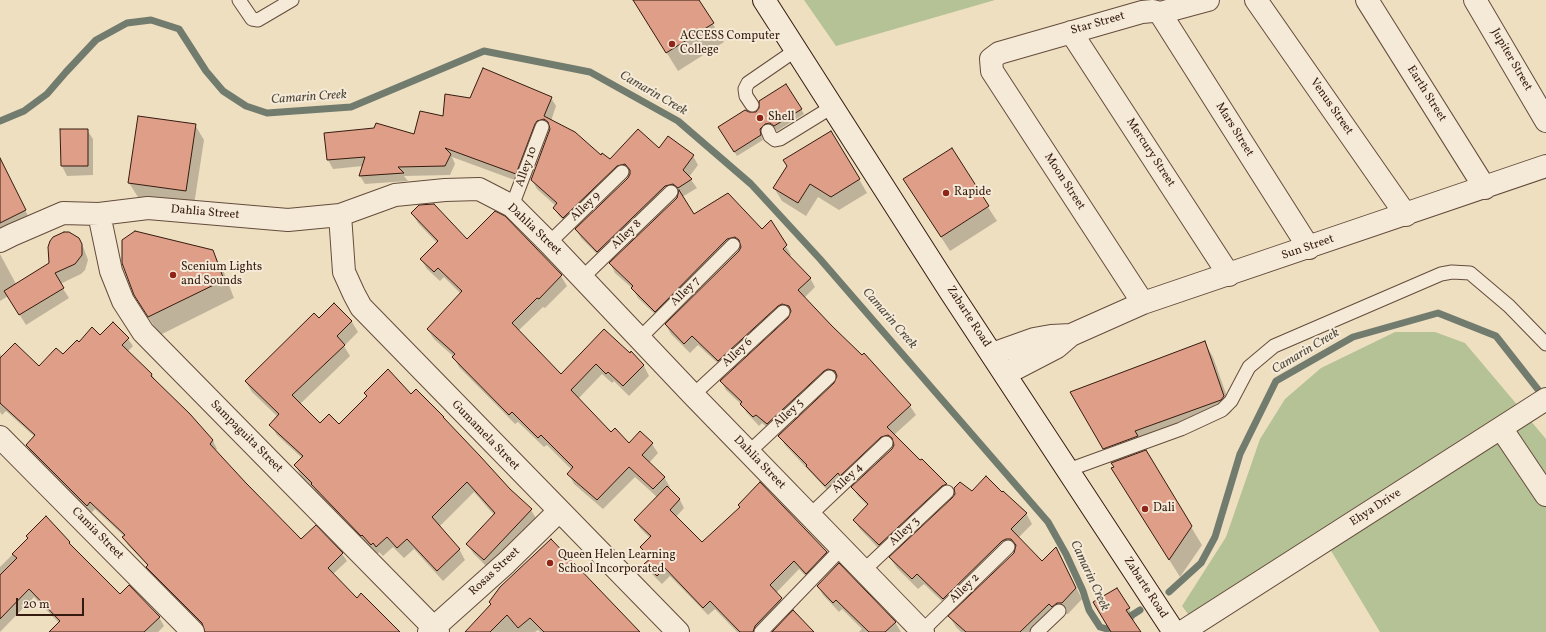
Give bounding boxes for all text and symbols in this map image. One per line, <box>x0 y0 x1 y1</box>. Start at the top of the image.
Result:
street label: Star Street <box>1069 9 1127 39</box>
street label: Jupiter Street <box>1487 26 1535 94</box>
place label: ACCESS Computer College <box>680 30 780 58</box>
marker: ACCESS Computer College <box>667 39 677 49</box>
street label: Earth Street <box>1403 63 1449 125</box>
water label: Camarin Creek <box>616 68 690 120</box>
street label: Venus Street <box>1306 76 1356 138</box>
water label: Camarin Creek <box>271 88 347 108</box>
street label: Mars Street <box>1212 100 1256 160</box>
place label: Shell <box>768 111 795 125</box>
marker: Shell <box>755 113 765 123</box>
street label: Mercury Street <box>1122 116 1178 190</box>
street label: Alley 10 <box>513 145 541 189</box>
street label: Moon Street <box>1040 151 1088 213</box>
place label: Rapide <box>954 186 991 200</box>
marker: Rapide <box>941 188 951 198</box>
street label: Alley 9 <box>568 189 604 225</box>
street label: Dahlia Street <box>504 201 564 259</box>
street label: Dahlia Street <box>170 203 240 223</box>
street label: Alley 8 <box>609 217 645 253</box>
street label: Sun Street <box>1280 232 1336 264</box>
place label: Scenium Lights and Sounds <box>181 261 262 289</box>
marker: Scenium Lights and Sounds <box>168 270 178 280</box>
street label: Alley 7 <box>668 274 704 310</box>
street label: Zabarte Road <box>943 284 993 350</box>
water label: Camarin Creek <box>858 285 920 353</box>
water label: Camarin Creek <box>1269 326 1343 378</box>
street label: Alley 6 <box>720 335 756 371</box>
street label: Alley 5 <box>771 397 807 431</box>
street label: Sampaguita Street <box>207 398 285 476</box>
street label: Gumamela Street <box>448 398 522 474</box>
street label: Dahlia Street <box>730 433 788 493</box>
street label: Alley 4 <box>830 461 866 497</box>
street label: Ehya Drive <box>1348 486 1404 530</box>
place label: Dali <box>1153 502 1175 516</box>
marker: Dali <box>1140 504 1150 514</box>
street label: Camia Street <box>68 505 126 563</box>
street label: Alley 3 <box>887 514 923 550</box>
water label: Camarin Creek <box>1066 538 1112 614</box>
street label: Rosas Street <box>467 545 523 599</box>
place label: Queen Helen Learning School Incorporated <box>558 549 676 577</box>
street label: Zabarte Road <box>1120 555 1170 621</box>
marker: Queen Helen Learning School Incorporated <box>545 558 555 568</box>
street label: Alley 2 <box>947 571 983 607</box>
scale bar <box>18 590 86 616</box>
text: 20 m <box>23 597 50 613</box>

